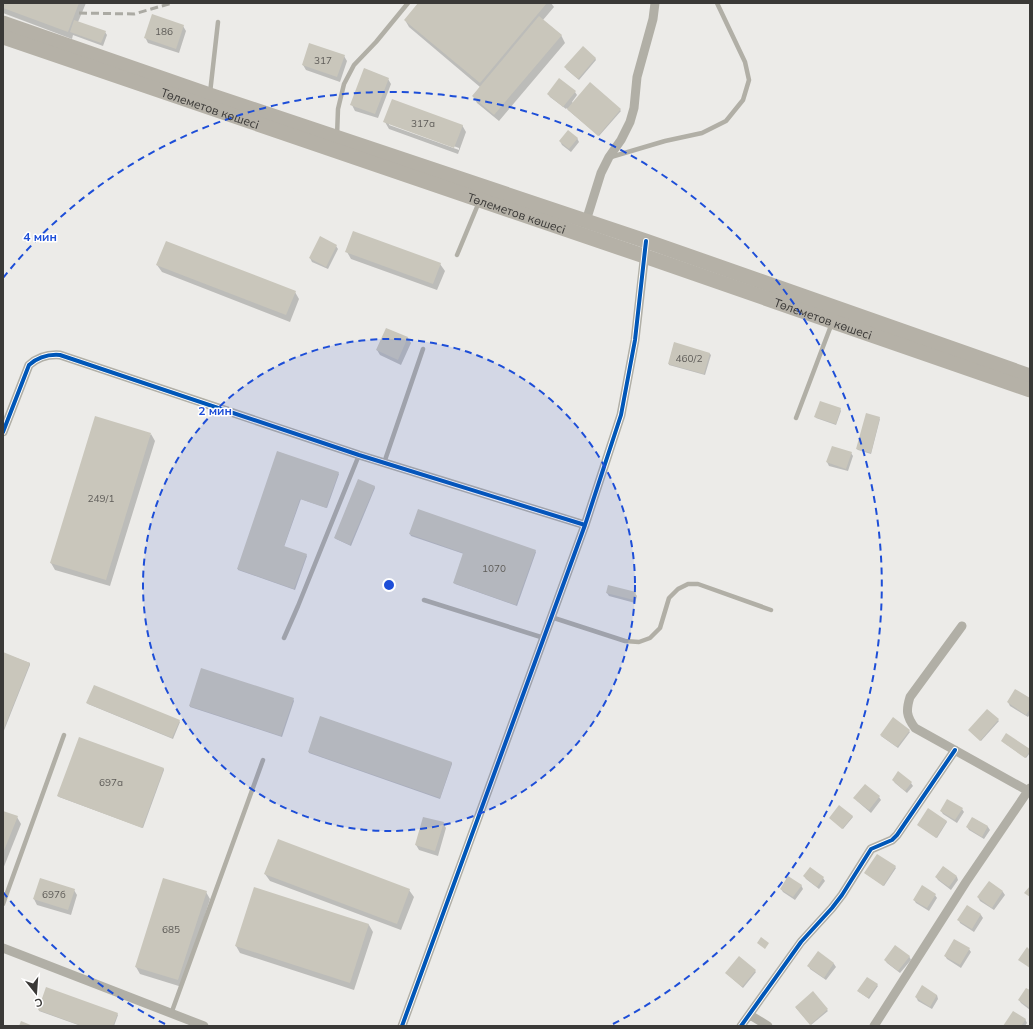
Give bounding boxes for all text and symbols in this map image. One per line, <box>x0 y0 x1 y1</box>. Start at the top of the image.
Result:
house number: 186 <box>155 25 173 38</box>
house number: 317 <box>314 54 332 67</box>
street label: Төлеметов көшесі <box>159 84 261 132</box>
house number: 317а <box>411 117 435 130</box>
street label: Төлеметов көшесі <box>466 189 568 236</box>
text: 4 мин <box>23 229 57 244</box>
street label: Төлеметов көшесі <box>772 294 874 342</box>
house number: 460/2 <box>676 352 702 365</box>
text: 2 мин <box>198 403 232 418</box>
house number: 249/1 <box>88 492 114 505</box>
house number: 1070 <box>482 562 506 575</box>
centre of rings <box>382 578 396 592</box>
house number: 697а <box>99 776 123 789</box>
house number: 697б <box>42 888 66 901</box>
house number: 685 <box>162 923 180 936</box>
north arrow <box>16 973 56 1013</box>
text: С <box>33 995 45 1010</box>

